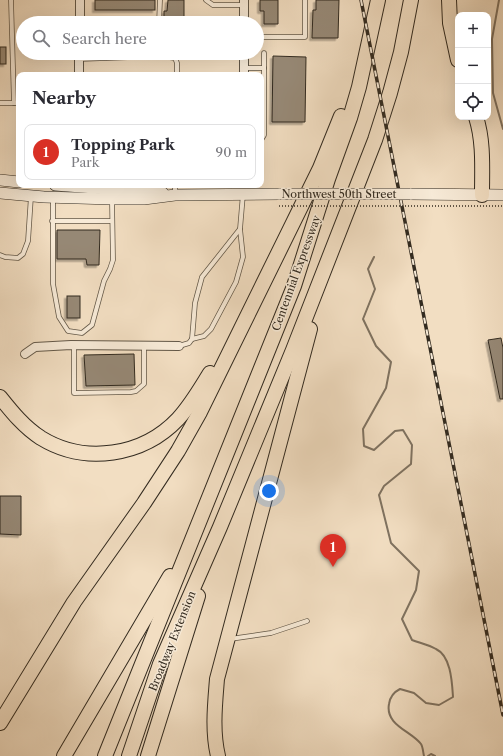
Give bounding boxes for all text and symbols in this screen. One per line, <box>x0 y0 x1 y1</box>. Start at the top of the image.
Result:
map controls <box>455 12 491 120</box>
button: + <box>455 12 491 48</box>
search box <box>16 16 264 60</box>
icon: search <box>30 27 52 49</box>
text: Search here <box>62 29 147 48</box>
button: − <box>455 48 491 84</box>
button: locate <box>455 84 491 120</box>
text: Nearby <box>32 88 96 108</box>
text: Topping Park <box>71 135 175 154</box>
text: 1 <box>43 144 49 160</box>
text: 90 m <box>216 144 247 160</box>
text: Park <box>71 154 99 170</box>
street label: Northwest 50th Street <box>281 187 397 201</box>
street label: Centennial Expressway <box>269 212 324 333</box>
your location <box>259 481 279 501</box>
pin: 1 <box>320 534 346 567</box>
street label: Broadway Extension <box>145 589 199 693</box>

